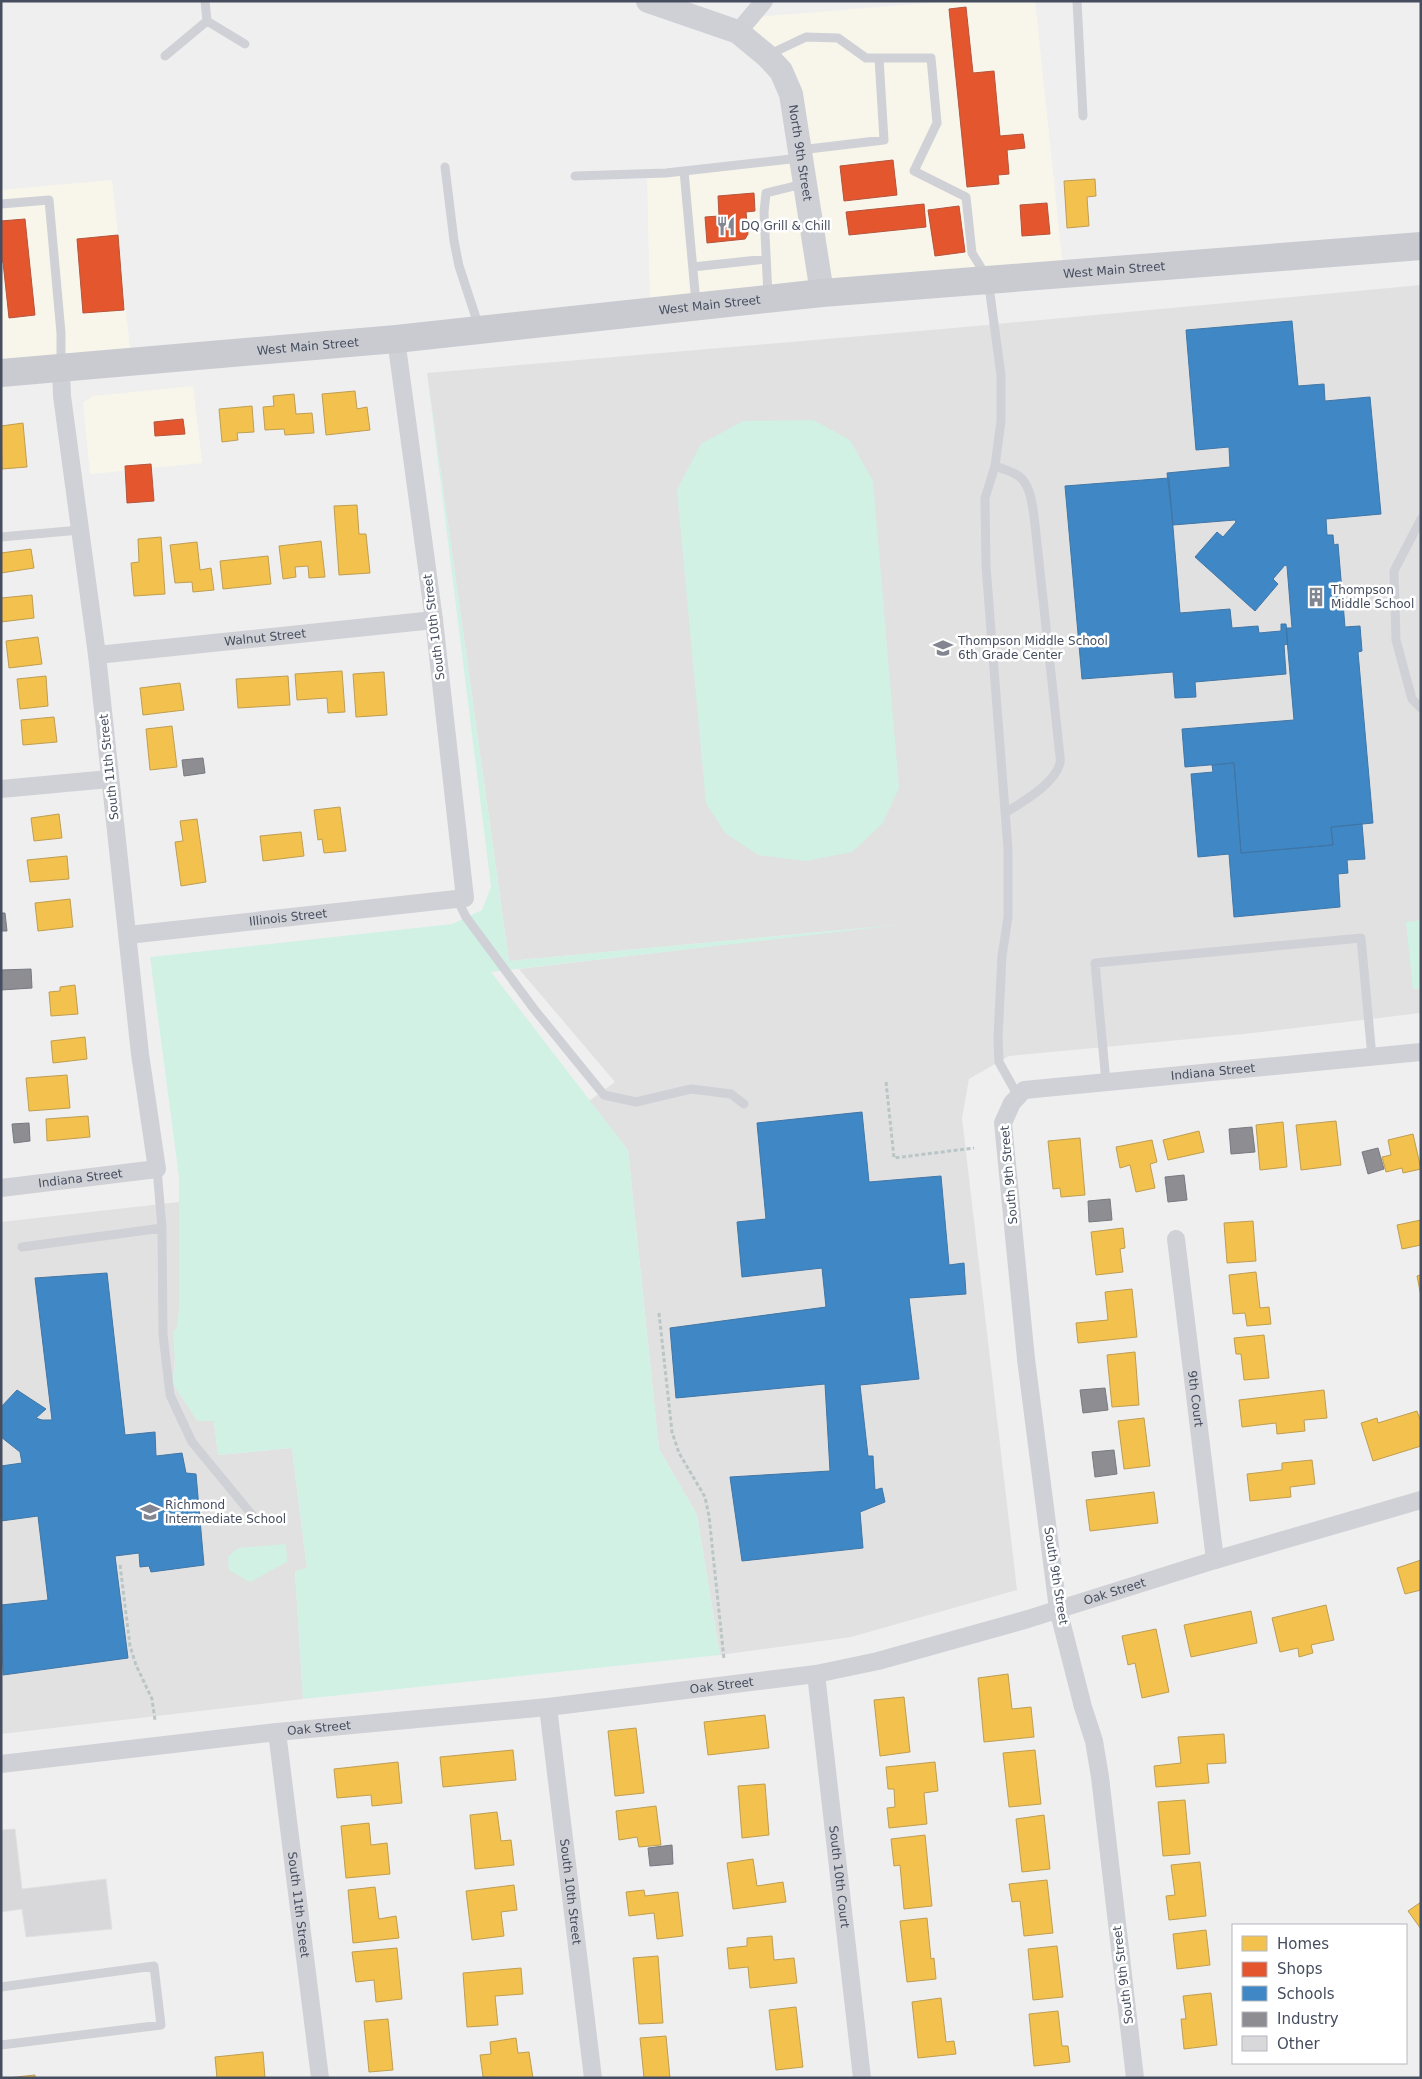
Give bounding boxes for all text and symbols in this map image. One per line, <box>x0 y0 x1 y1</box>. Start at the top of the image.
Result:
street label: North 9th Street <box>786 103 815 202</box>
restaurant icon: DQ Grill & Chill <box>715 215 737 237</box>
place label: DQ Grill & Chill <box>741 219 831 233</box>
street label: West Main Street <box>1063 259 1166 281</box>
street label: West Main Street <box>658 293 762 318</box>
street label: West Main Street <box>256 335 360 358</box>
street label: South 10th Street <box>421 573 447 681</box>
place label: Thompson Middle School <box>1330 583 1414 611</box>
building icon: Thompson Middle School <box>1305 586 1327 608</box>
street label: Walnut Street <box>224 626 307 649</box>
place label: Thompson Middle School 6th Grade Center <box>957 634 1108 662</box>
school or university icon: Thompson Middle School 6th Grade Center <box>932 637 954 659</box>
street label: South 11th Street <box>96 713 122 821</box>
street label: Illinois Street <box>248 906 328 929</box>
street label: Indiana Street <box>1170 1061 1256 1083</box>
street label: South 9th Street <box>998 1125 1020 1225</box>
street label: Indiana Street <box>37 1166 124 1190</box>
street label: 9th Court <box>1185 1370 1206 1428</box>
place label: Richmond Intermediate School <box>165 1498 286 1526</box>
school or university icon: Richmond Intermediate School <box>139 1501 161 1523</box>
street label: South 9th Street <box>1041 1526 1071 1626</box>
street label: Oak Street <box>1082 1575 1148 1608</box>
street label: Oak Street <box>689 1675 755 1696</box>
street label: Oak Street <box>286 1718 352 1738</box>
street label: South 10th Court <box>826 1825 852 1929</box>
street label: South 10th Street <box>557 1838 584 1946</box>
street label: South 11th Street <box>285 1851 312 1959</box>
legend <box>1232 1924 1407 2064</box>
street label: South 9th Street <box>1110 1925 1136 2025</box>
text: Homes <box>1277 1935 1329 1953</box>
text: Shops <box>1277 1960 1323 1978</box>
text: Schools <box>1277 1985 1335 2003</box>
text: Industry <box>1277 2010 1339 2028</box>
text: Other <box>1277 2035 1320 2053</box>

